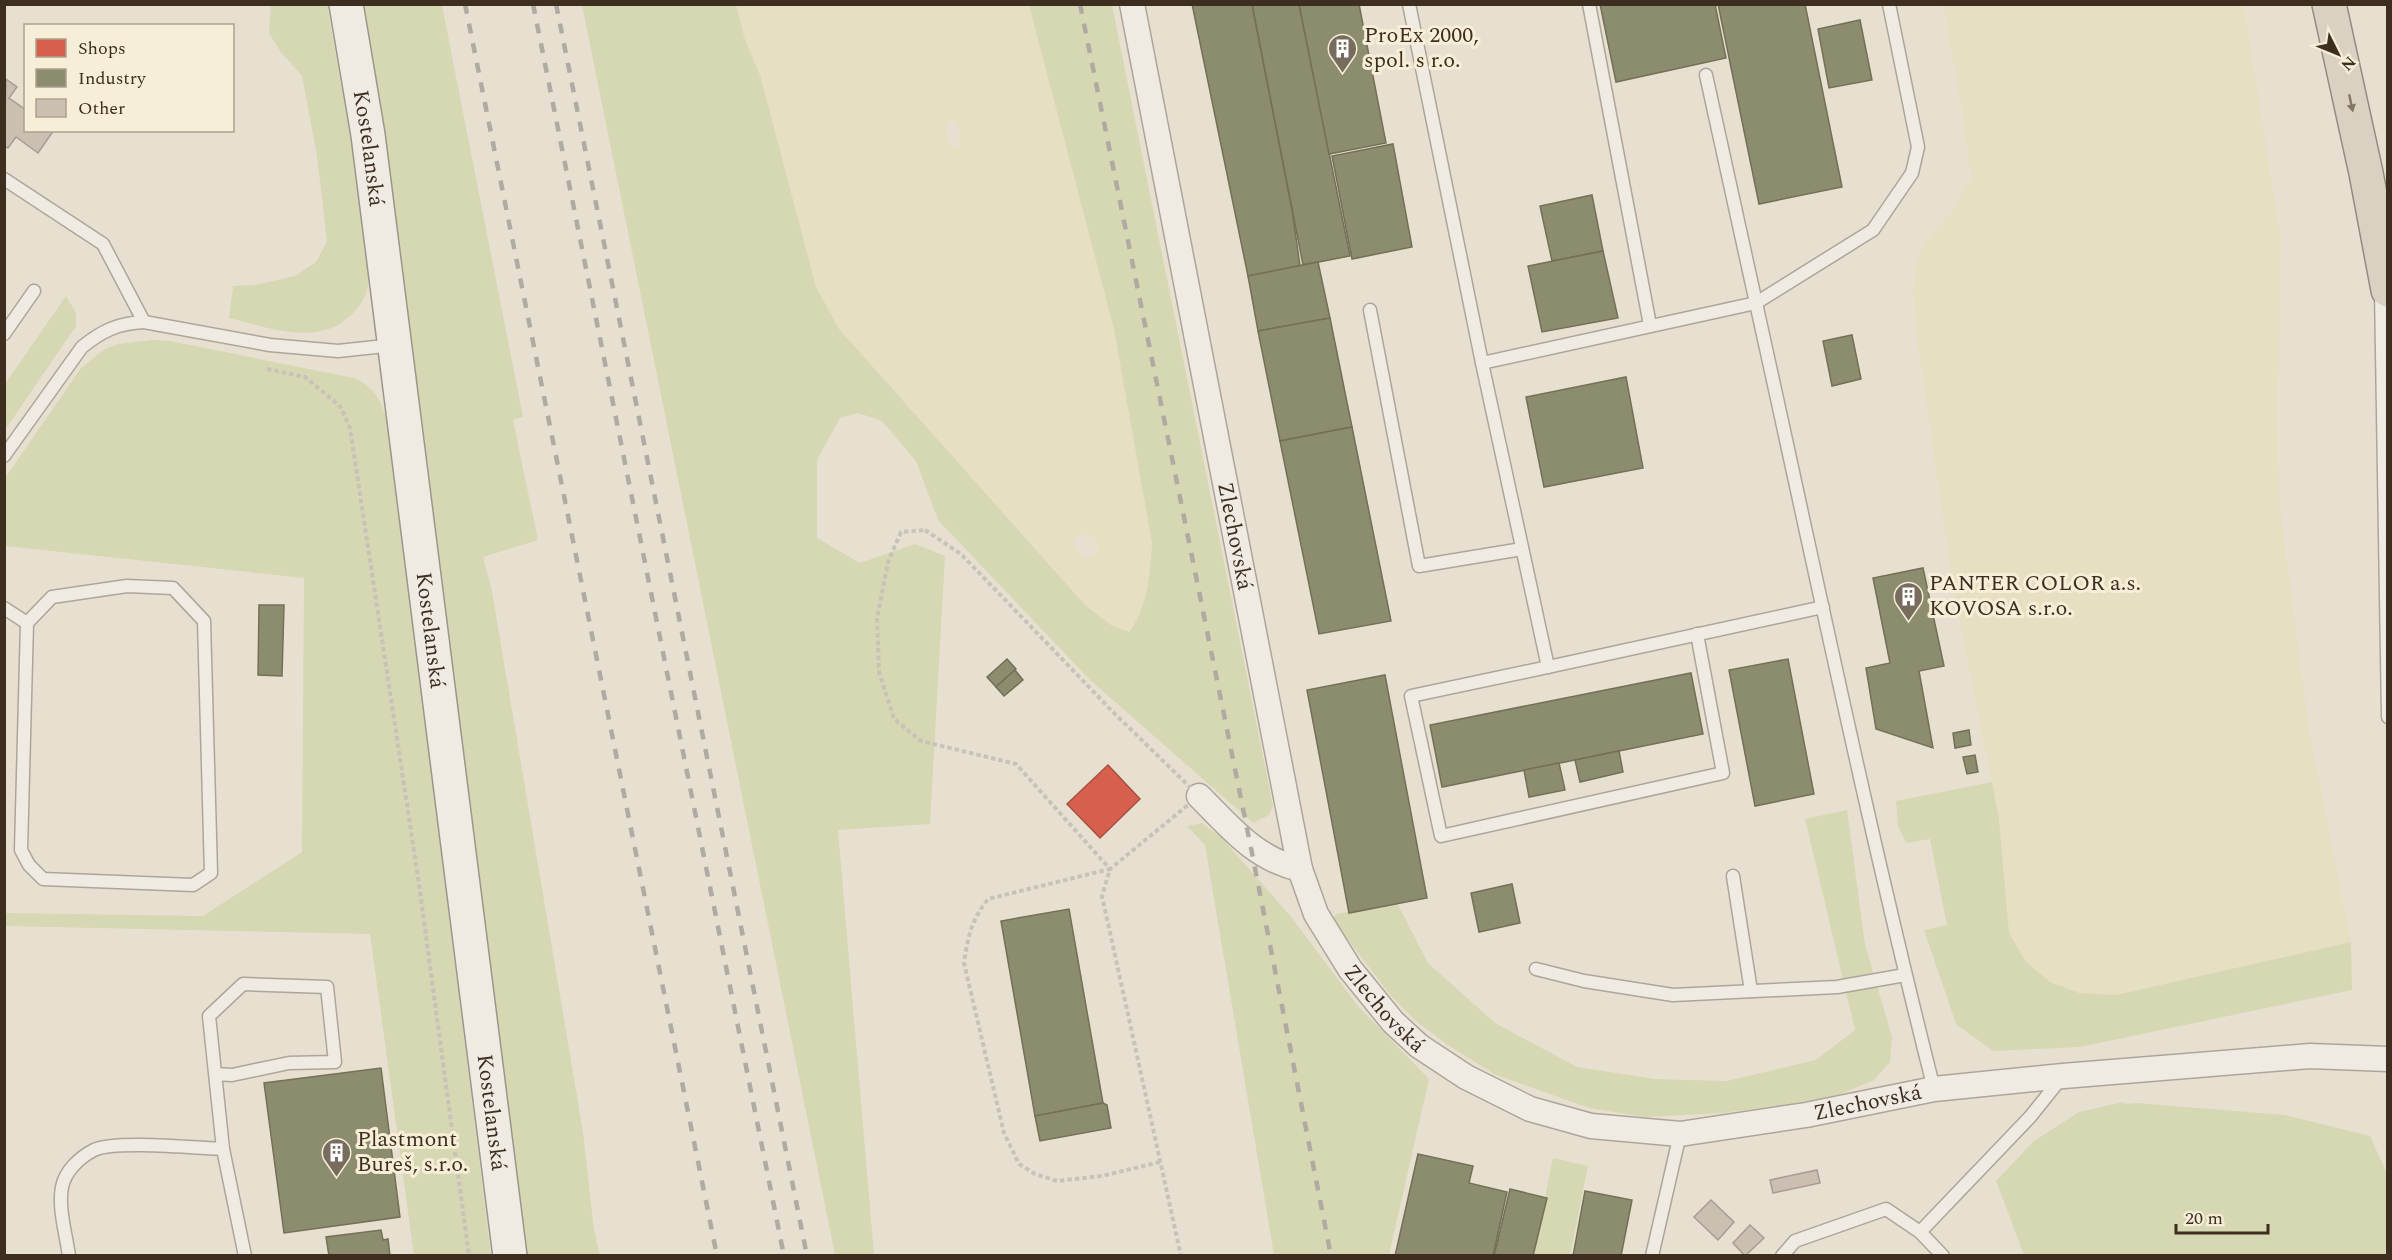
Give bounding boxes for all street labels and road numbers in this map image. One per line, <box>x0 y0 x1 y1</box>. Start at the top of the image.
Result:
street label: Kostelanská <box>344 87 393 209</box>
street label: Zlechovská <box>1209 479 1262 593</box>
street label: Kostelanská <box>407 570 454 691</box>
street label: Zlechovská <box>1336 957 1433 1061</box>
street label: Kostelanská <box>468 1052 516 1173</box>
street label: Zlechovská <box>1811 1075 1925 1130</box>

